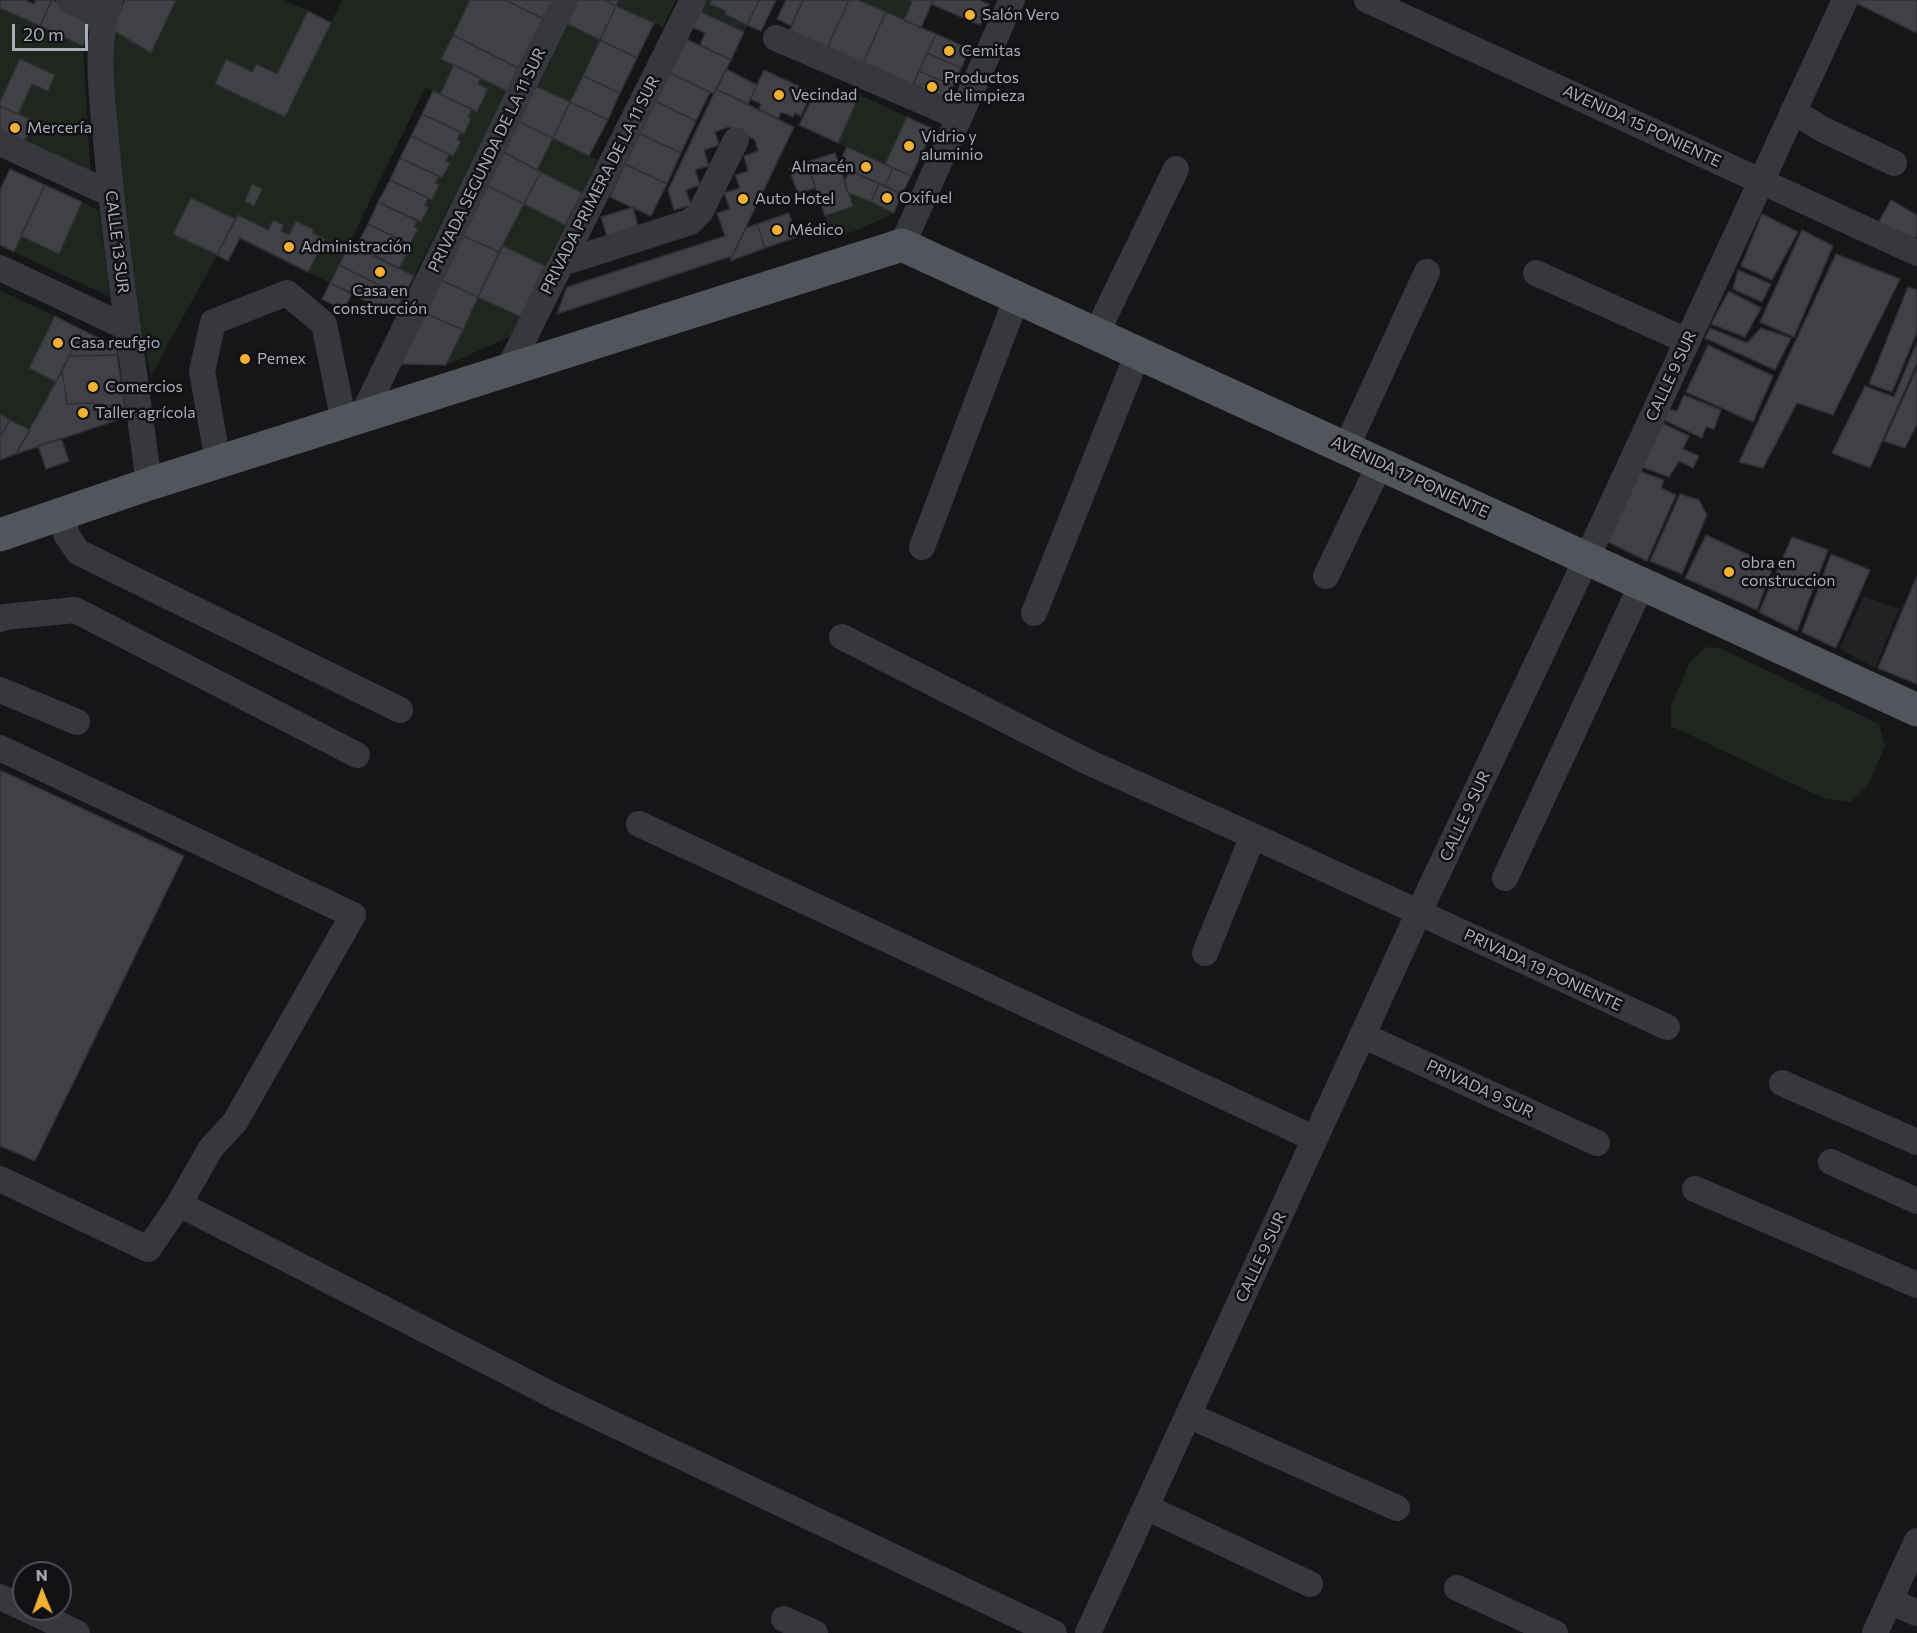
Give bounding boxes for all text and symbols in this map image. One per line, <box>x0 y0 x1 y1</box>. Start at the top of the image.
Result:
place label: Salón Vero <box>982 5 1060 25</box>
marker: Salón Vero <box>963 8 977 22</box>
scale bar <box>15 12 92 50</box>
text: 20 m <box>23 23 64 45</box>
place label: Cemitas <box>961 41 1021 61</box>
marker: Cemitas <box>942 44 956 58</box>
street label: PRIVADA SEGUNDA DE LA 11 SUR <box>424 45 550 275</box>
place label: Productos de limpieza <box>944 68 1025 106</box>
street label: PRIVADA PRIMERA DE LA 11 SUR <box>536 73 664 297</box>
marker: Productos de limpieza <box>925 80 939 94</box>
street label: AVENIDA 15 PONIENTE <box>1560 81 1724 171</box>
place label: Vecindad <box>791 85 857 105</box>
marker: Vecindad <box>772 88 786 102</box>
place label: Mercería <box>27 118 92 138</box>
marker: Mercería <box>8 121 22 135</box>
place label: Vidrio y aluminio <box>921 127 983 165</box>
marker: Vidrio y aluminio <box>902 139 916 153</box>
place label: Almacén <box>791 157 854 177</box>
marker: Almacén <box>859 160 873 174</box>
place label: Oxifuel <box>899 188 952 208</box>
street label: CALLE 13 SUR <box>101 189 133 295</box>
place label: Auto Hotel <box>755 189 834 209</box>
marker: Oxifuel <box>880 191 894 205</box>
marker: Auto Hotel <box>736 192 750 206</box>
place label: Médico <box>789 220 844 240</box>
marker: Médico <box>770 223 784 237</box>
place label: Administración <box>301 237 411 257</box>
marker: Administración <box>282 240 296 254</box>
marker: Casa en construcción <box>373 265 387 279</box>
place label: Casa en construcción <box>333 281 427 319</box>
street label: CALLE 9 SUR <box>1642 328 1700 424</box>
place label: Casa reufgio <box>70 333 160 353</box>
marker: Casa reufgio <box>51 336 65 350</box>
place label: Pemex <box>257 349 306 369</box>
marker: Pemex <box>238 352 252 366</box>
place label: Comercios <box>105 377 183 397</box>
marker: Comercios <box>86 380 100 394</box>
place label: Taller agrícola <box>95 403 196 423</box>
marker: Taller agrícola <box>76 406 90 420</box>
street label: AVENIDA 17 PONIENTE <box>1328 432 1492 522</box>
place label: obra en construccion <box>1741 553 1835 591</box>
marker: obra en construccion <box>1722 565 1736 579</box>
street label: CALLE 9 SUR <box>1436 768 1494 864</box>
street label: PRIVADA 19 PONIENTE <box>1461 925 1625 1015</box>
street label: PRIVADA 9 SUR <box>1423 1056 1537 1122</box>
street label: CALLE 9 SUR <box>1232 1209 1290 1305</box>
north arrow <box>12 1561 72 1621</box>
text: N <box>36 1565 48 1584</box>

